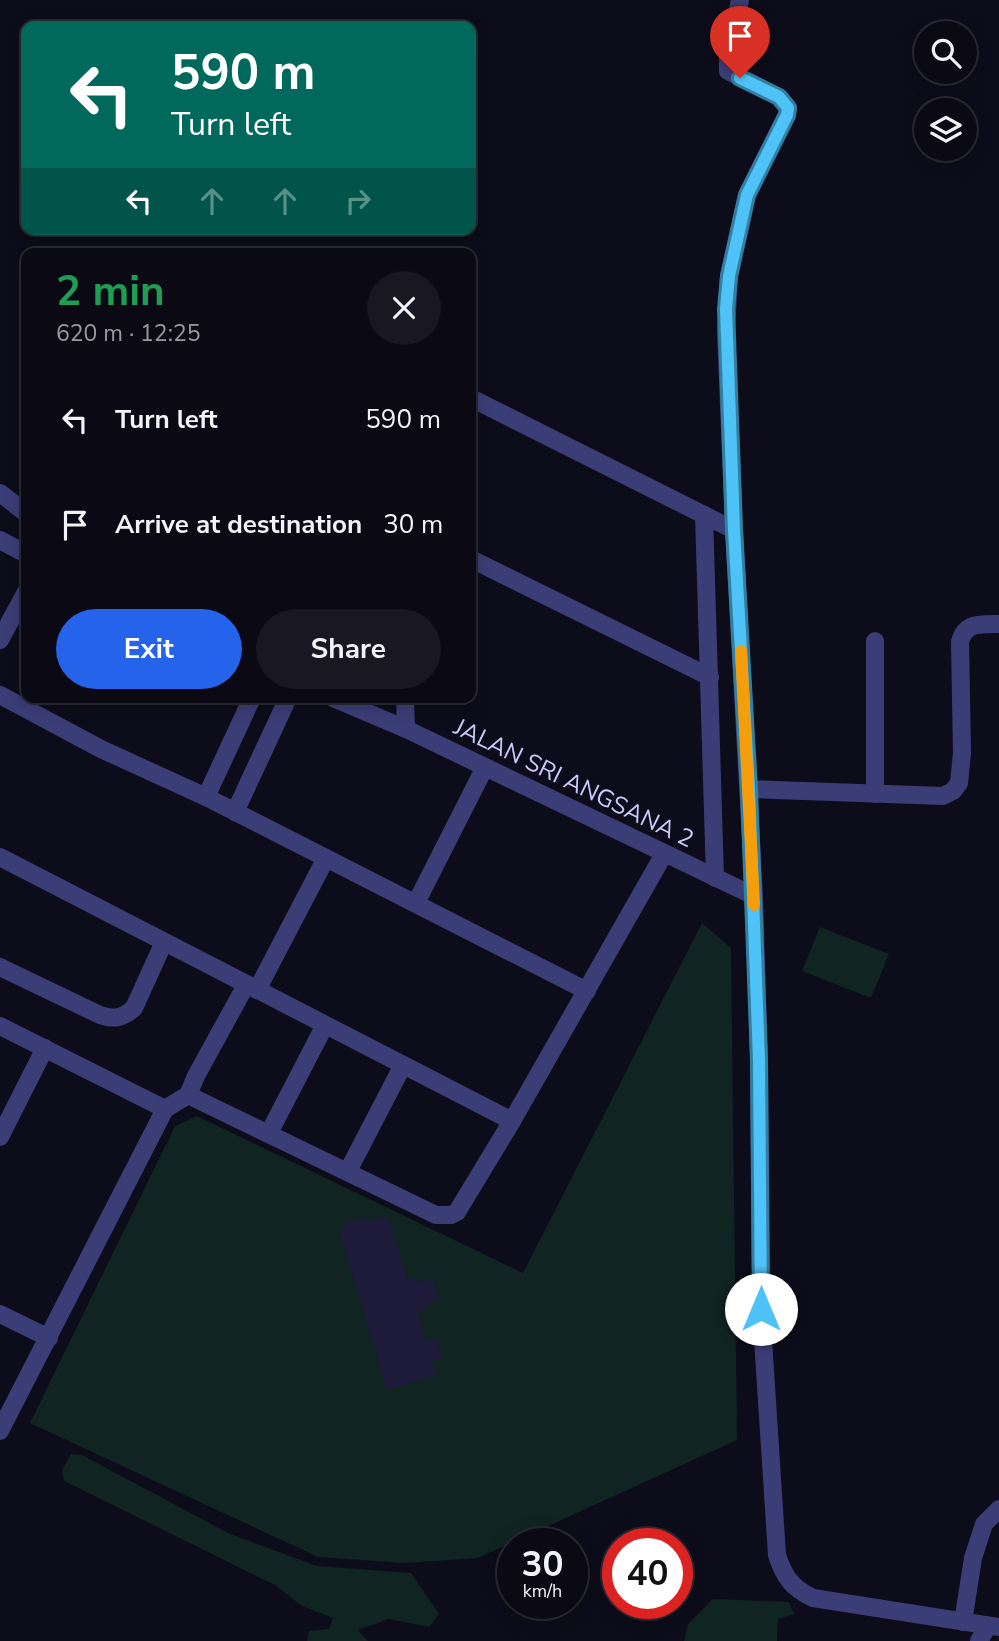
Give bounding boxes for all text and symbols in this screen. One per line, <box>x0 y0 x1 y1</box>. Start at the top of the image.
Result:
pin <box>710 6 770 78</box>
icon: arrive <box>721 17 759 55</box>
map controls <box>914 21 977 161</box>
button: search <box>914 21 977 84</box>
text: 590 m <box>171 39 315 106</box>
icon: left <box>56 49 147 140</box>
button: layers <box>914 98 977 161</box>
text: Turn left <box>171 103 291 146</box>
icon: left <box>120 182 158 220</box>
icon: ahead <box>193 182 231 220</box>
icon: ahead <box>266 182 304 220</box>
icon: right <box>339 182 377 220</box>
text: 2 min <box>56 263 165 320</box>
button: close <box>367 271 441 345</box>
text: 620 m · 12:25 <box>56 318 201 349</box>
icon: left <box>56 401 94 439</box>
text: Turn left <box>115 402 218 437</box>
text: 590 m <box>365 402 441 437</box>
icon: arrive <box>56 506 94 544</box>
text: Arrive at destination <box>115 507 362 542</box>
text: 30 m <box>383 507 443 542</box>
button: Exit <box>56 609 242 689</box>
button: Share <box>256 609 441 689</box>
street label: JALAN SRI ANGSANA 2 <box>448 711 699 855</box>
position arrow <box>724 1272 798 1346</box>
speed limit sign: 40 <box>602 1528 693 1619</box>
text: 30 <box>521 1541 564 1588</box>
text: km/h <box>523 1579 562 1603</box>

